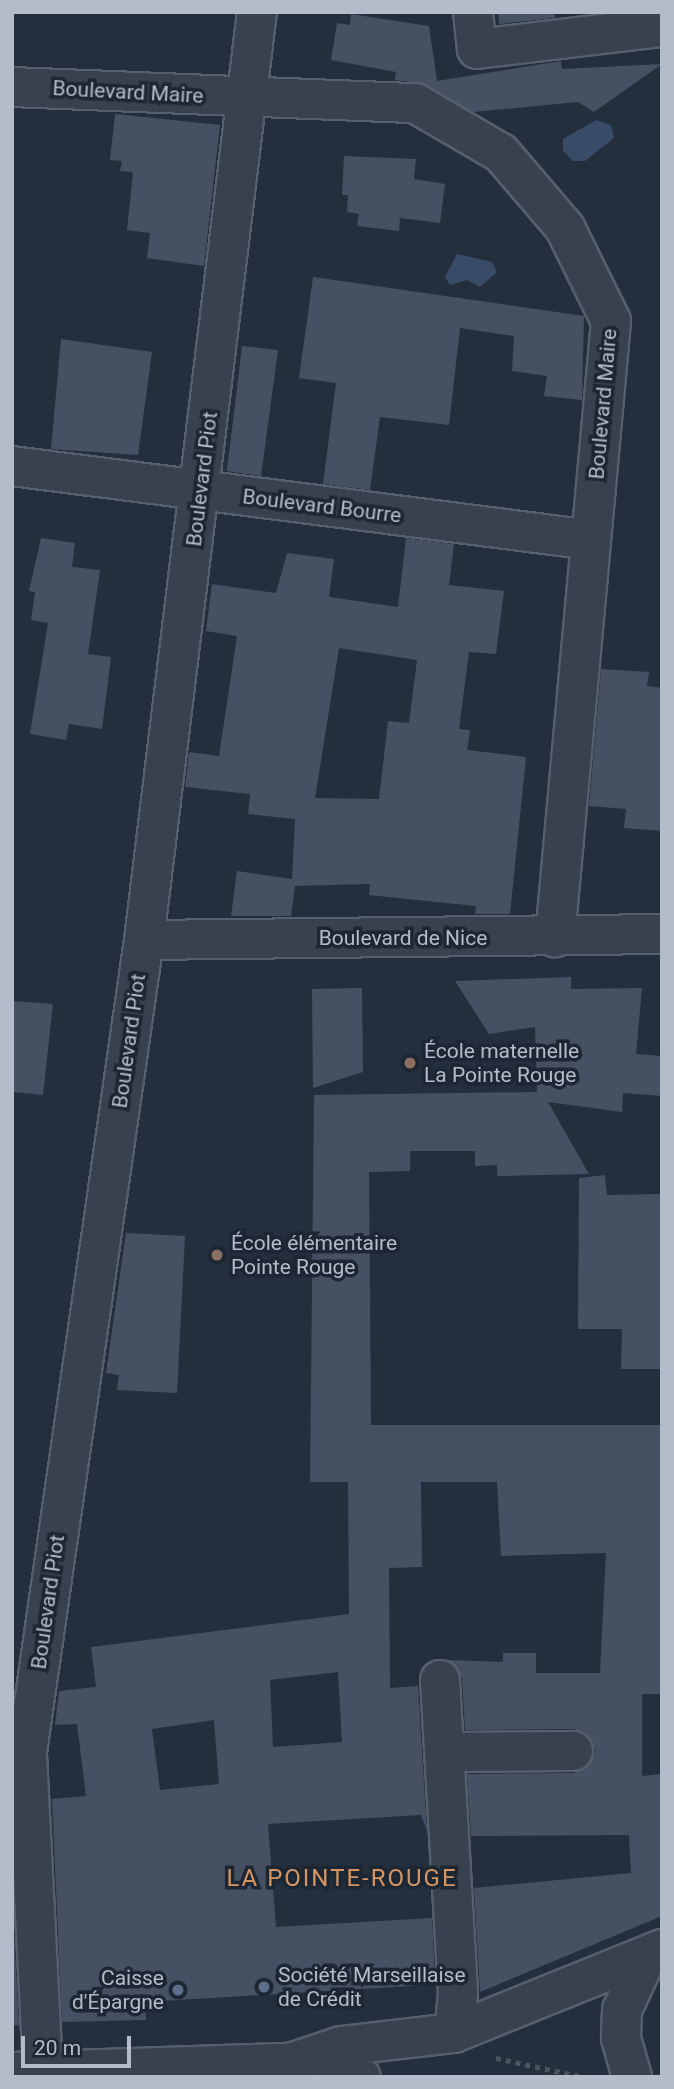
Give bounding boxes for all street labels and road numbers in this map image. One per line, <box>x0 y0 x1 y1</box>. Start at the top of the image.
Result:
street label: Boulevard Maire <box>52 75 204 109</box>
street label: Boulevard Maire <box>584 328 622 480</box>
street label: Boulevard Piot <box>181 410 223 548</box>
street label: Boulevard Bourre <box>241 484 403 528</box>
street label: Boulevard de Nice <box>319 925 487 951</box>
street label: Boulevard Piot <box>107 972 151 1110</box>
street label: Boulevard Piot <box>26 1533 70 1671</box>

